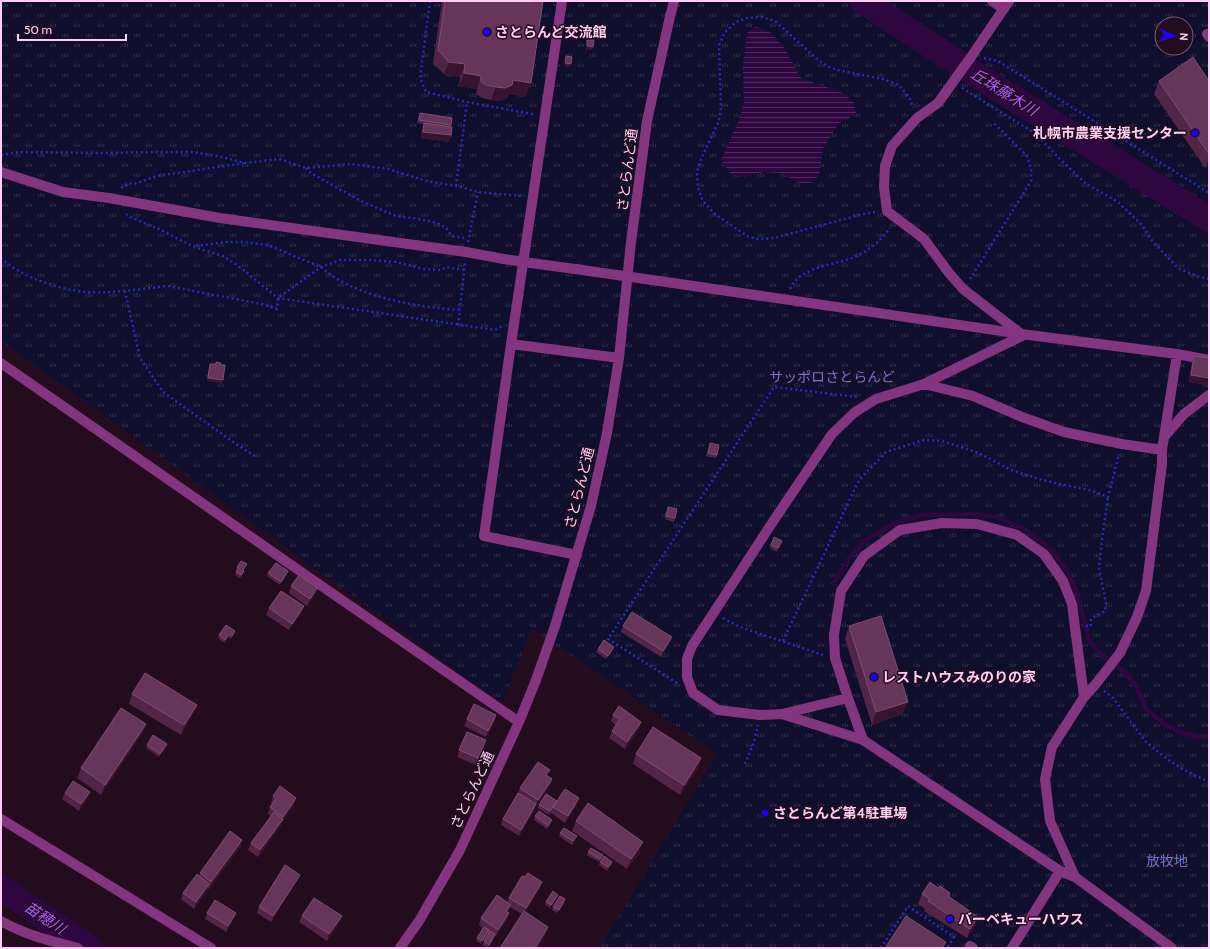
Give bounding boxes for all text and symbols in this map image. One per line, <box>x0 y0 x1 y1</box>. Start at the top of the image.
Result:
scale bar <box>18 16 126 42</box>
north arrow <box>1154 16 1194 56</box>
text: 50 m <box>24 22 52 37</box>
place label: さとらんど交流館 <box>495 23 607 41</box>
marker: さとらんど交流館 <box>482 27 492 37</box>
text: N <box>1177 32 1191 41</box>
water label: 丘珠藤木川 <box>967 64 1042 121</box>
place label: 札幌市農業支援センター <box>1033 124 1187 142</box>
street label: さとらんど通 <box>613 127 641 213</box>
marker: 札幌市農業支援センター <box>1190 128 1200 138</box>
park label: サッポロさとらんど <box>769 368 895 386</box>
street label: さとらんど通 <box>560 445 598 531</box>
place label: レストハウスみのりの家 <box>882 668 1036 686</box>
marker: レストハウスみのりの家 <box>869 672 879 682</box>
street label: さとらんど通 <box>446 748 498 832</box>
place label: さとらんど第4駐車場 <box>773 804 907 822</box>
marker: さとらんど第4駐車場 <box>760 808 770 818</box>
park label: 放牧地 <box>1146 852 1188 870</box>
water label: 苗穂川 <box>21 898 70 939</box>
place label: バーベキューハウス <box>958 910 1084 928</box>
marker: バーベキューハウス <box>945 914 955 924</box>

